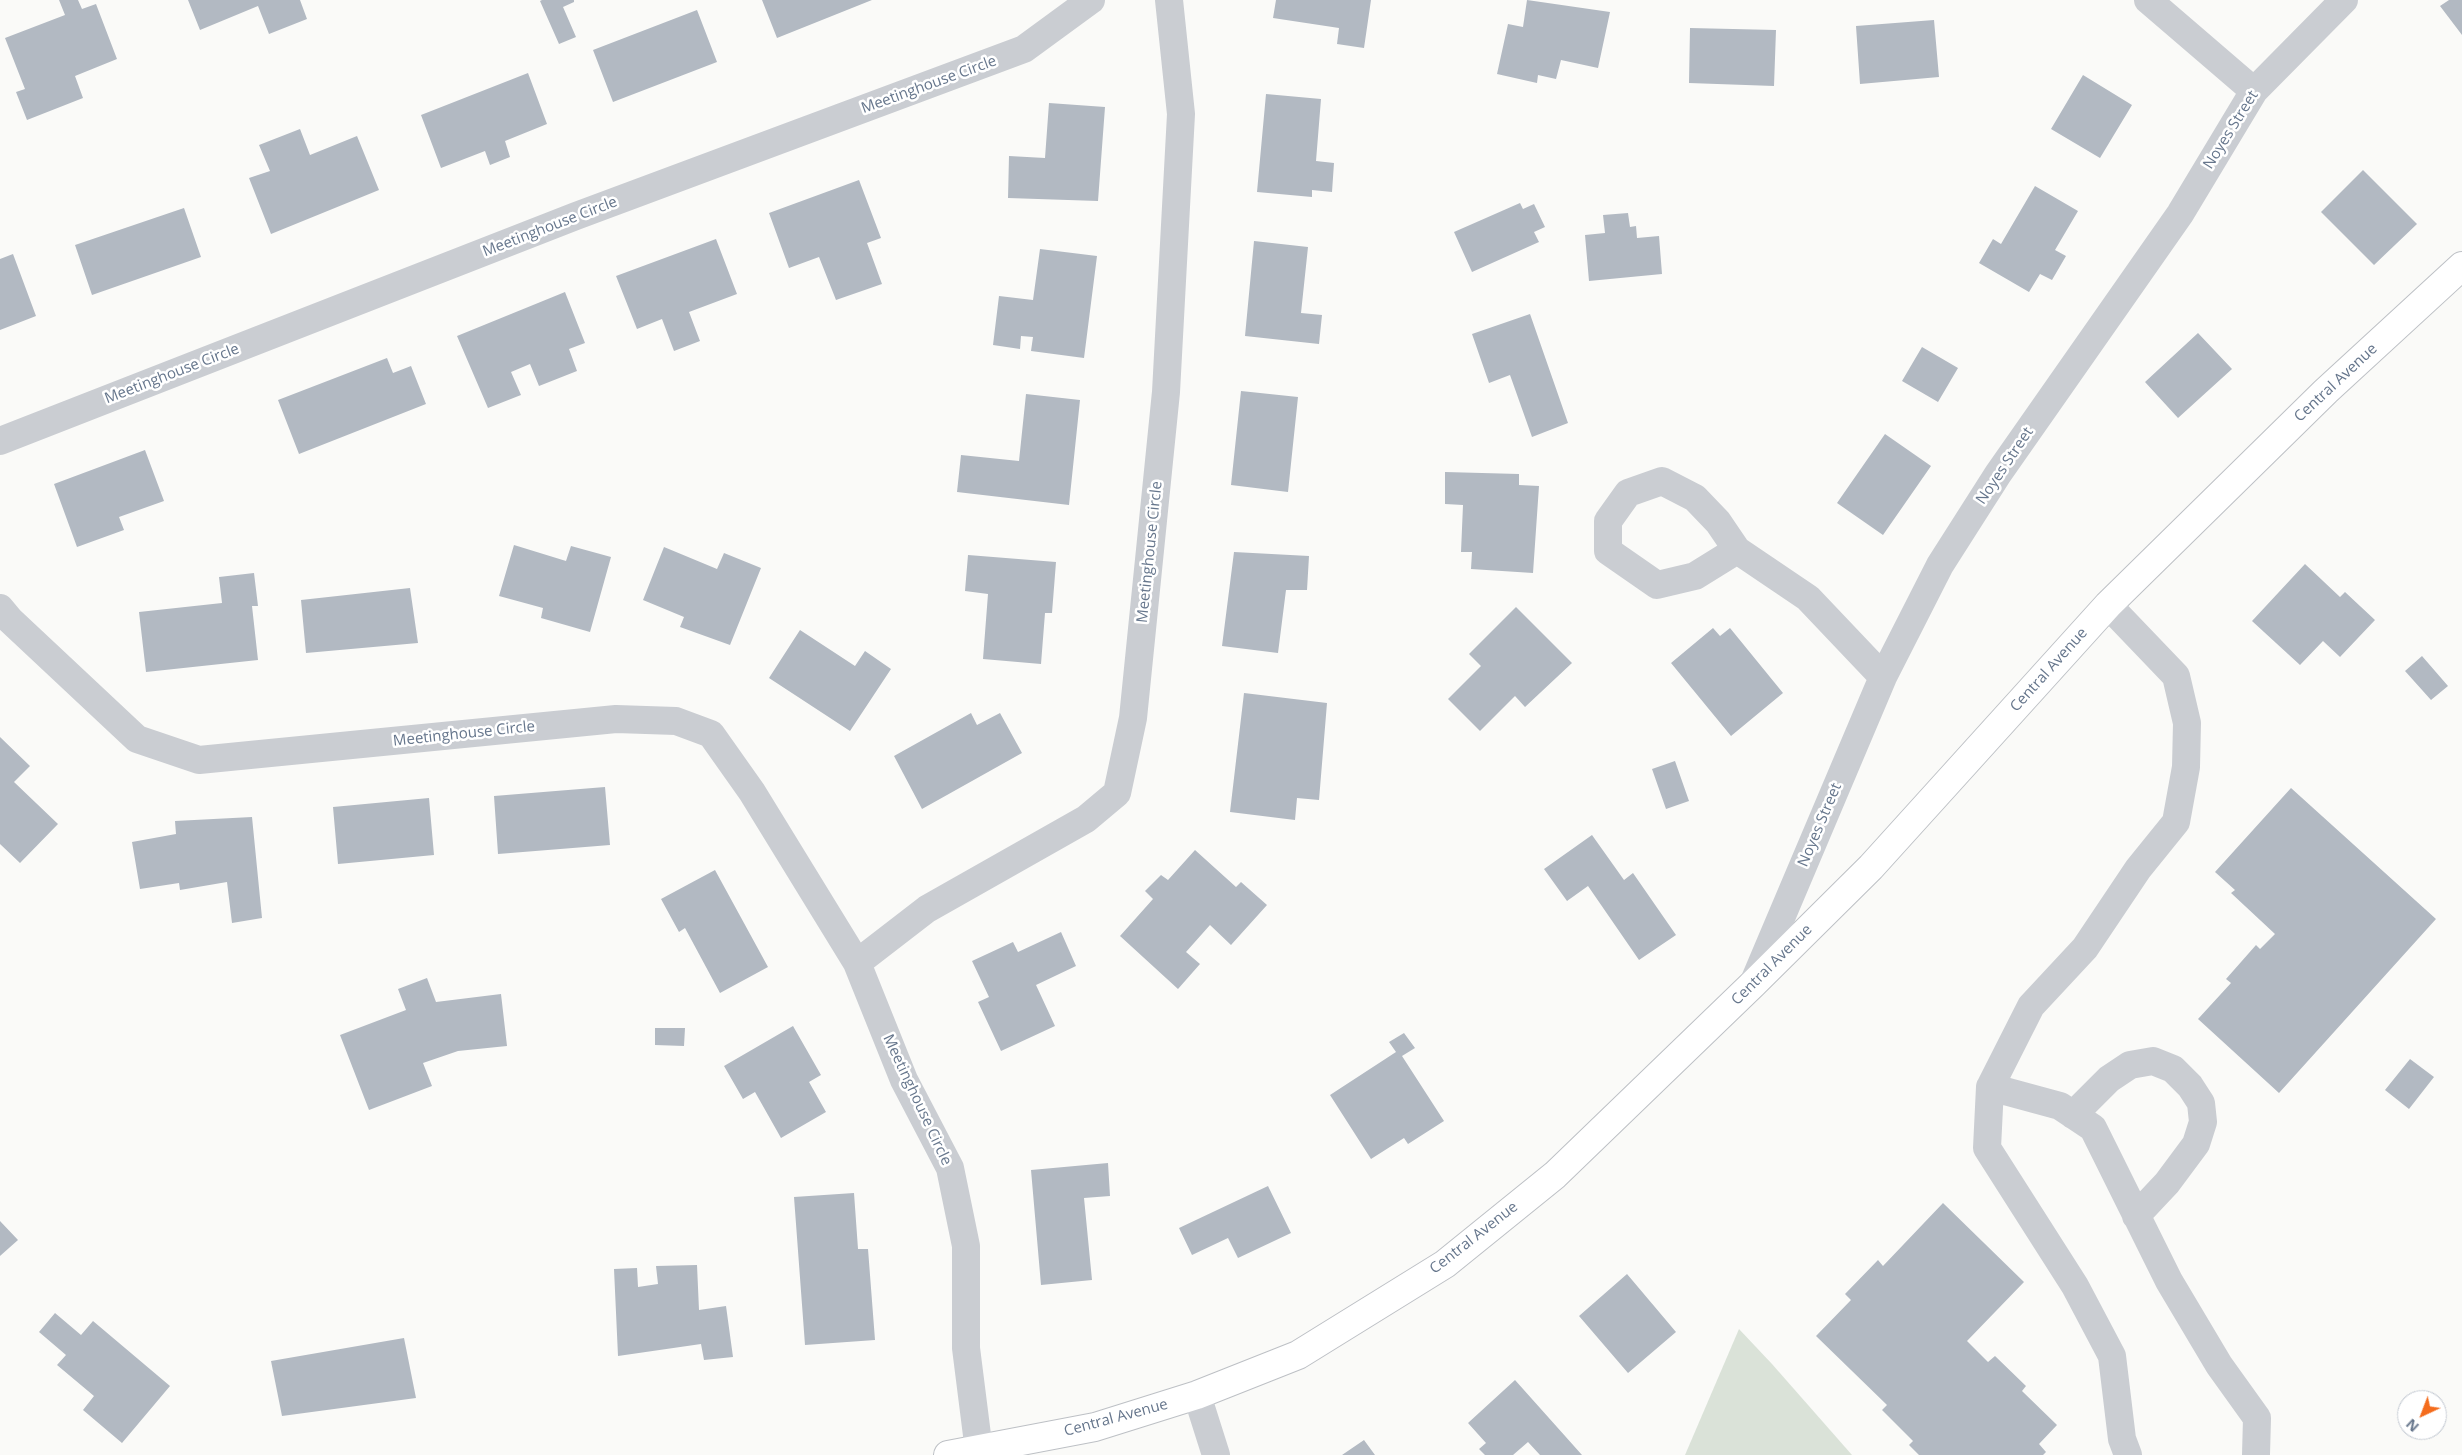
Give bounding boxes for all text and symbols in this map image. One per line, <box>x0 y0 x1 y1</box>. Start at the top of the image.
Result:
street label: Meetinghouse Circle <box>859 52 999 118</box>
street label: Noyes Street <box>2200 87 2262 173</box>
street label: Meetinghouse Circle <box>480 193 620 261</box>
street label: Meetinghouse Circle <box>102 340 242 408</box>
street label: Central Avenue <box>2291 340 2381 426</box>
street label: Noyes Street <box>1973 424 2037 508</box>
street label: Meetinghouse Circle <box>1134 480 1166 624</box>
street label: Central Avenue <box>2007 624 2091 716</box>
street label: Meetinghouse Circle <box>392 718 536 750</box>
street label: Noyes Street <box>1794 780 1846 870</box>
street label: Central Avenue <box>1728 921 1816 1009</box>
street label: Meetinghouse Circle <box>879 1032 955 1168</box>
street label: Central Avenue <box>1426 1198 1522 1278</box>
north arrow <box>2397 1390 2447 1440</box>
street label: Central Avenue <box>1062 1395 1170 1441</box>
text: N <box>2401 1415 2423 1436</box>

